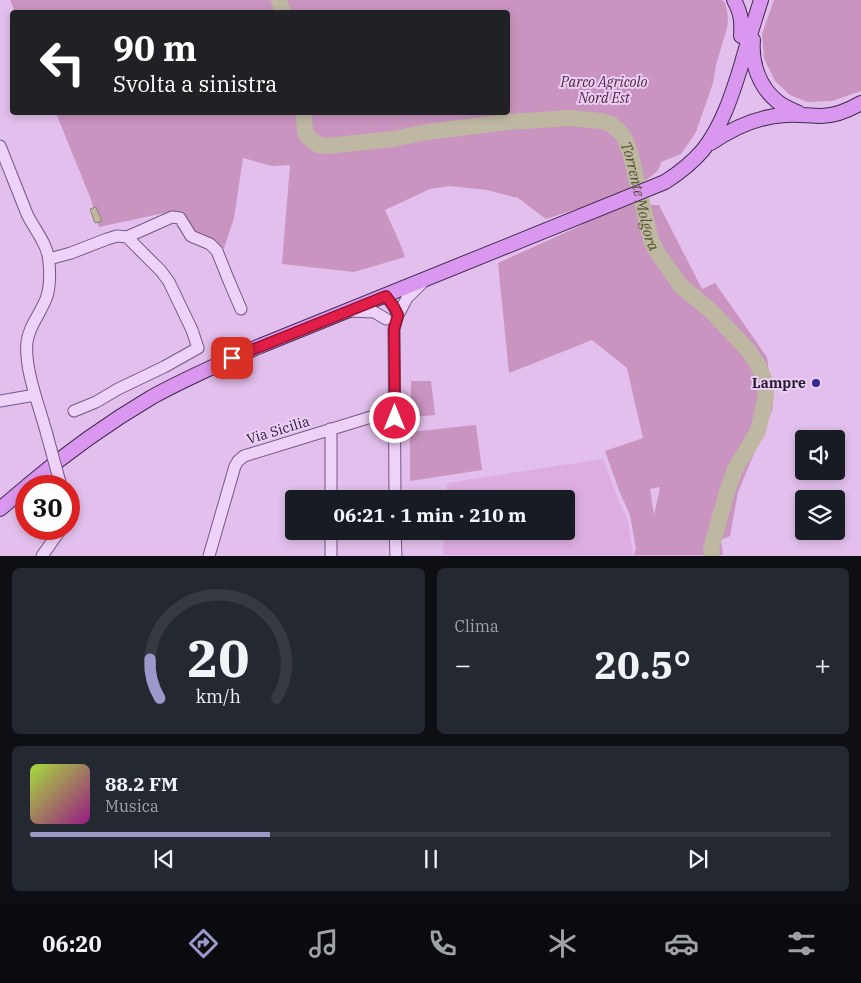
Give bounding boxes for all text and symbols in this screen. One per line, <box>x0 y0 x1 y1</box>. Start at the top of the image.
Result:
text: 90 m <box>113 25 197 71</box>
icon: left <box>30 30 95 95</box>
text: Svolta a sinistra <box>113 69 277 98</box>
park label: Parco Agricolo Nord Est <box>560 73 648 107</box>
water label: Torrente Molgora <box>617 138 665 254</box>
pin <box>211 337 253 379</box>
icon: arrive <box>218 344 246 372</box>
place label: Lampre <box>752 374 806 392</box>
marker: Lampre <box>810 377 822 389</box>
position arrow <box>368 391 420 443</box>
street label: Via Sicilia <box>244 412 312 448</box>
map controls <box>795 430 845 540</box>
button: sound <box>795 430 845 480</box>
speed limit sign: 30 <box>15 475 80 540</box>
button: layers <box>795 490 845 540</box>
text: 06:21 · 1 min · 210 m <box>334 503 526 527</box>
text: Clima <box>455 616 499 636</box>
text: 20 <box>187 624 249 691</box>
text: 20.5° <box>594 640 691 689</box>
text: − <box>455 646 471 683</box>
text: + <box>814 646 831 683</box>
text: km/h <box>196 685 241 708</box>
text: 88.2 FM <box>105 772 178 796</box>
text: Musica <box>105 796 159 816</box>
icon: previous <box>150 845 178 873</box>
icon: pause <box>417 845 445 873</box>
icon: next <box>684 845 712 873</box>
icon: directions <box>186 926 221 961</box>
icon: music <box>306 926 341 961</box>
icon: phone <box>425 926 460 961</box>
icon: climate <box>545 926 580 961</box>
icon: car <box>664 926 699 961</box>
icon: filters <box>784 926 819 961</box>
text: 06:20 <box>42 929 102 958</box>

